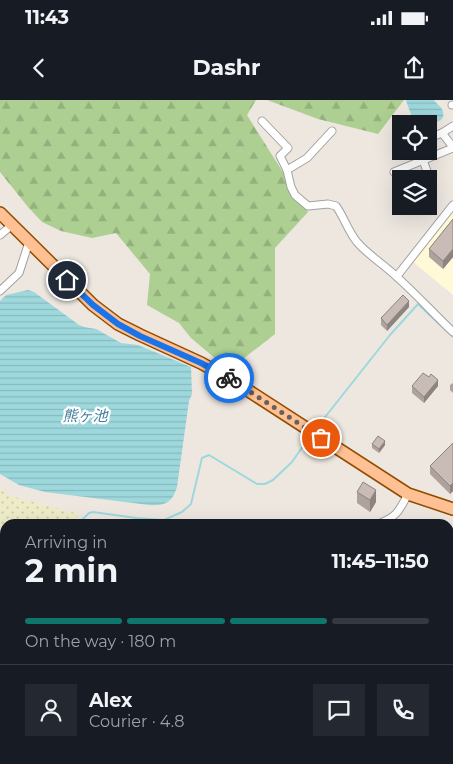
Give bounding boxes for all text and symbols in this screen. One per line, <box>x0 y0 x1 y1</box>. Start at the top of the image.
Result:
text: 11:43 <box>25 6 69 29</box>
icon: back <box>25 54 53 82</box>
text: Dashr <box>192 54 261 81</box>
icon: share <box>400 54 428 82</box>
map controls <box>392 115 437 215</box>
button: locate <box>392 115 437 160</box>
button: layers <box>392 170 437 215</box>
pin <box>46 259 88 301</box>
icon: home <box>53 266 81 294</box>
courier <box>204 353 254 403</box>
icon: bike <box>215 364 243 392</box>
water label: 熊ヶ池 <box>62 406 109 425</box>
pin <box>300 417 342 459</box>
icon: bag <box>307 424 335 452</box>
text: Arriving in <box>25 533 107 552</box>
text: 11:45–11:50 <box>332 550 429 573</box>
text: 2 min <box>25 551 118 590</box>
text: On the way · 180 m <box>25 632 176 651</box>
button: person <box>25 684 77 736</box>
button: chat <box>313 684 365 736</box>
button: phone <box>377 684 429 736</box>
text: Alex <box>89 689 132 712</box>
text: Courier · 4.8 <box>89 712 185 731</box>

